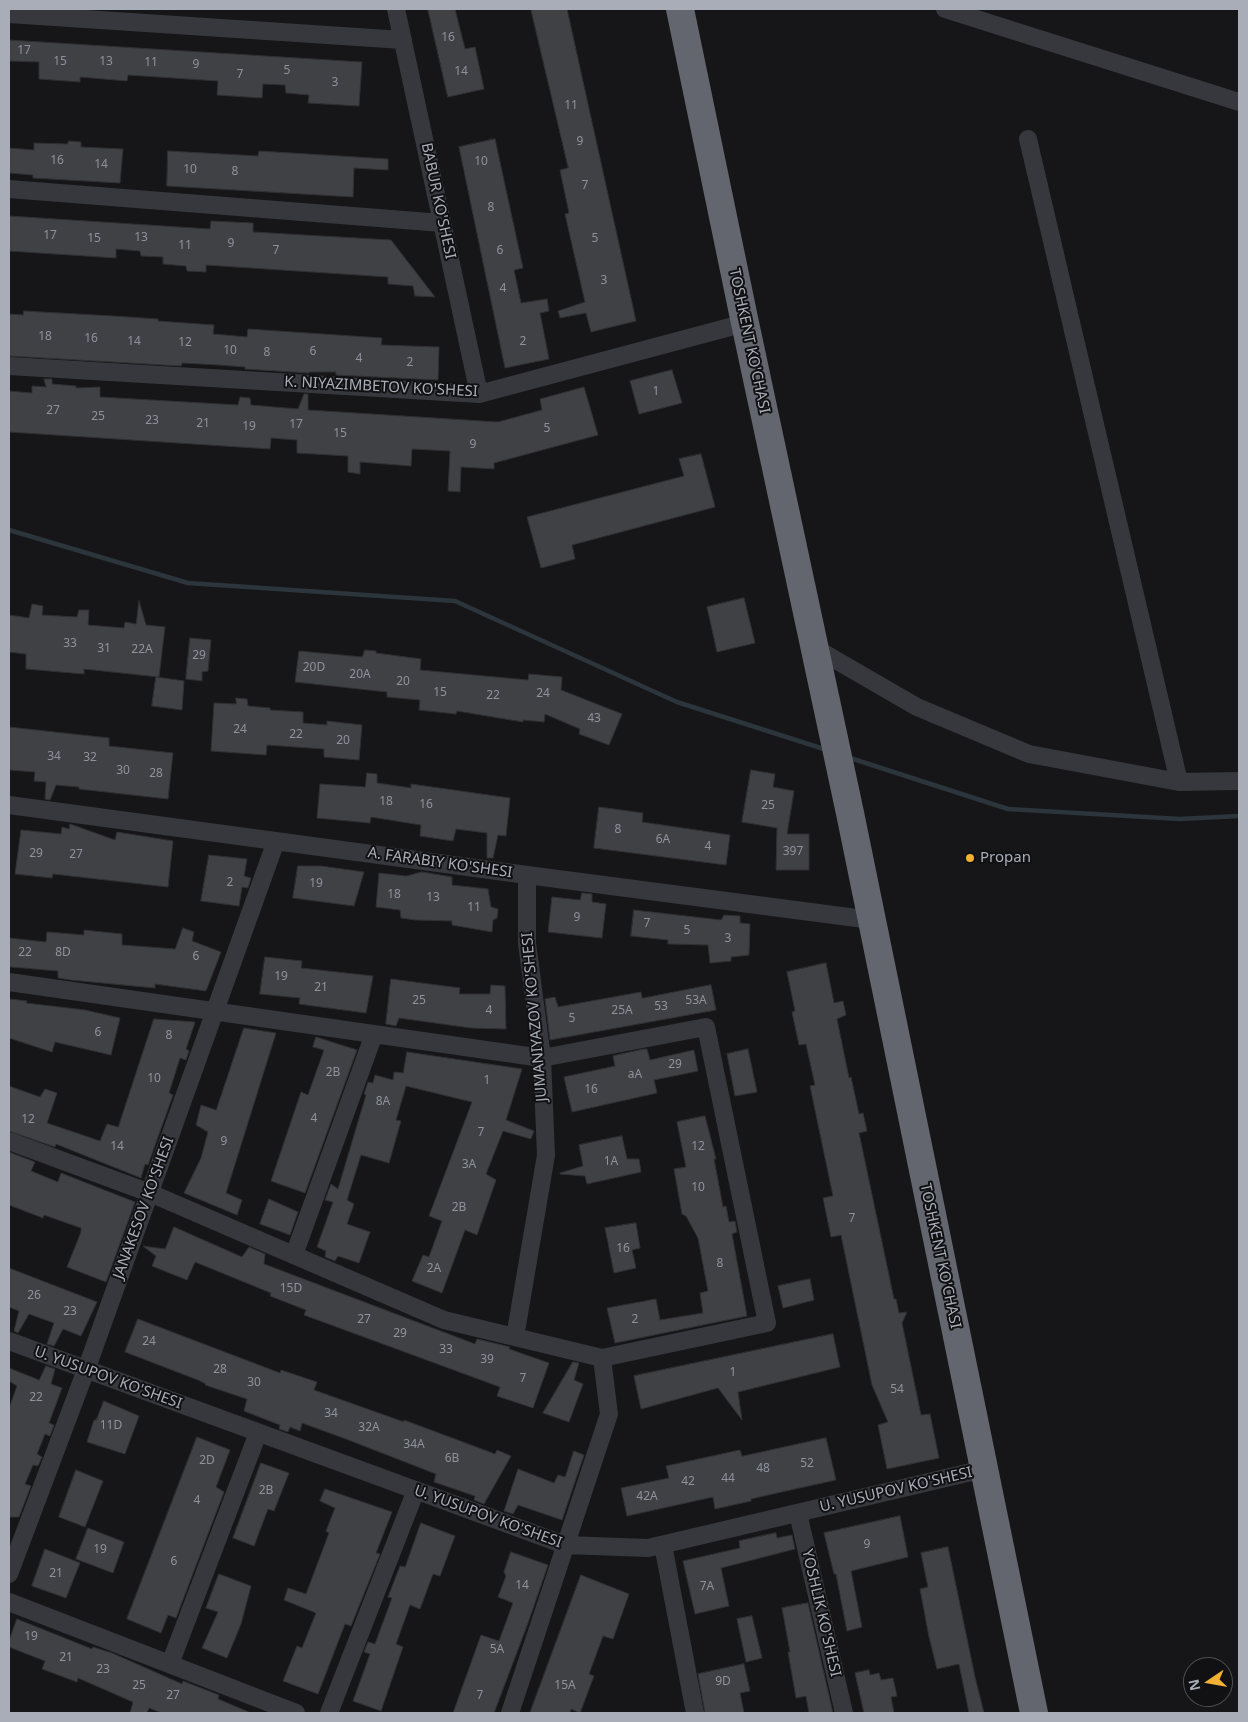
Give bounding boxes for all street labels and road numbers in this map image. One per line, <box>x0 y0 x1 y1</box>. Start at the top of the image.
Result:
street label: BABUR KO'SHESI <box>417 141 459 261</box>
street label: TOSHKENT KO'CHASI <box>725 267 773 415</box>
street label: K. NIYAZIMBETOV KO'SHESI <box>284 373 478 401</box>
street label: A. FARABIY KO'SHESI <box>367 844 513 882</box>
street label: JUMANIYAZOV KO'SHESI <box>519 932 551 1102</box>
street label: JANAKESOV KO'SHESI <box>110 1134 178 1282</box>
street label: TOSHKENT KO'CHASI <box>916 1182 964 1330</box>
street label: U. YUSUPOV KO'SHESI <box>32 1343 184 1413</box>
street label: U. YUSUPOV KO'SHESI <box>818 1464 974 1516</box>
street label: U. YUSUPOV KO'SHESI <box>412 1482 564 1552</box>
street label: YOSHLIK KO'SHESI <box>798 1547 844 1679</box>

